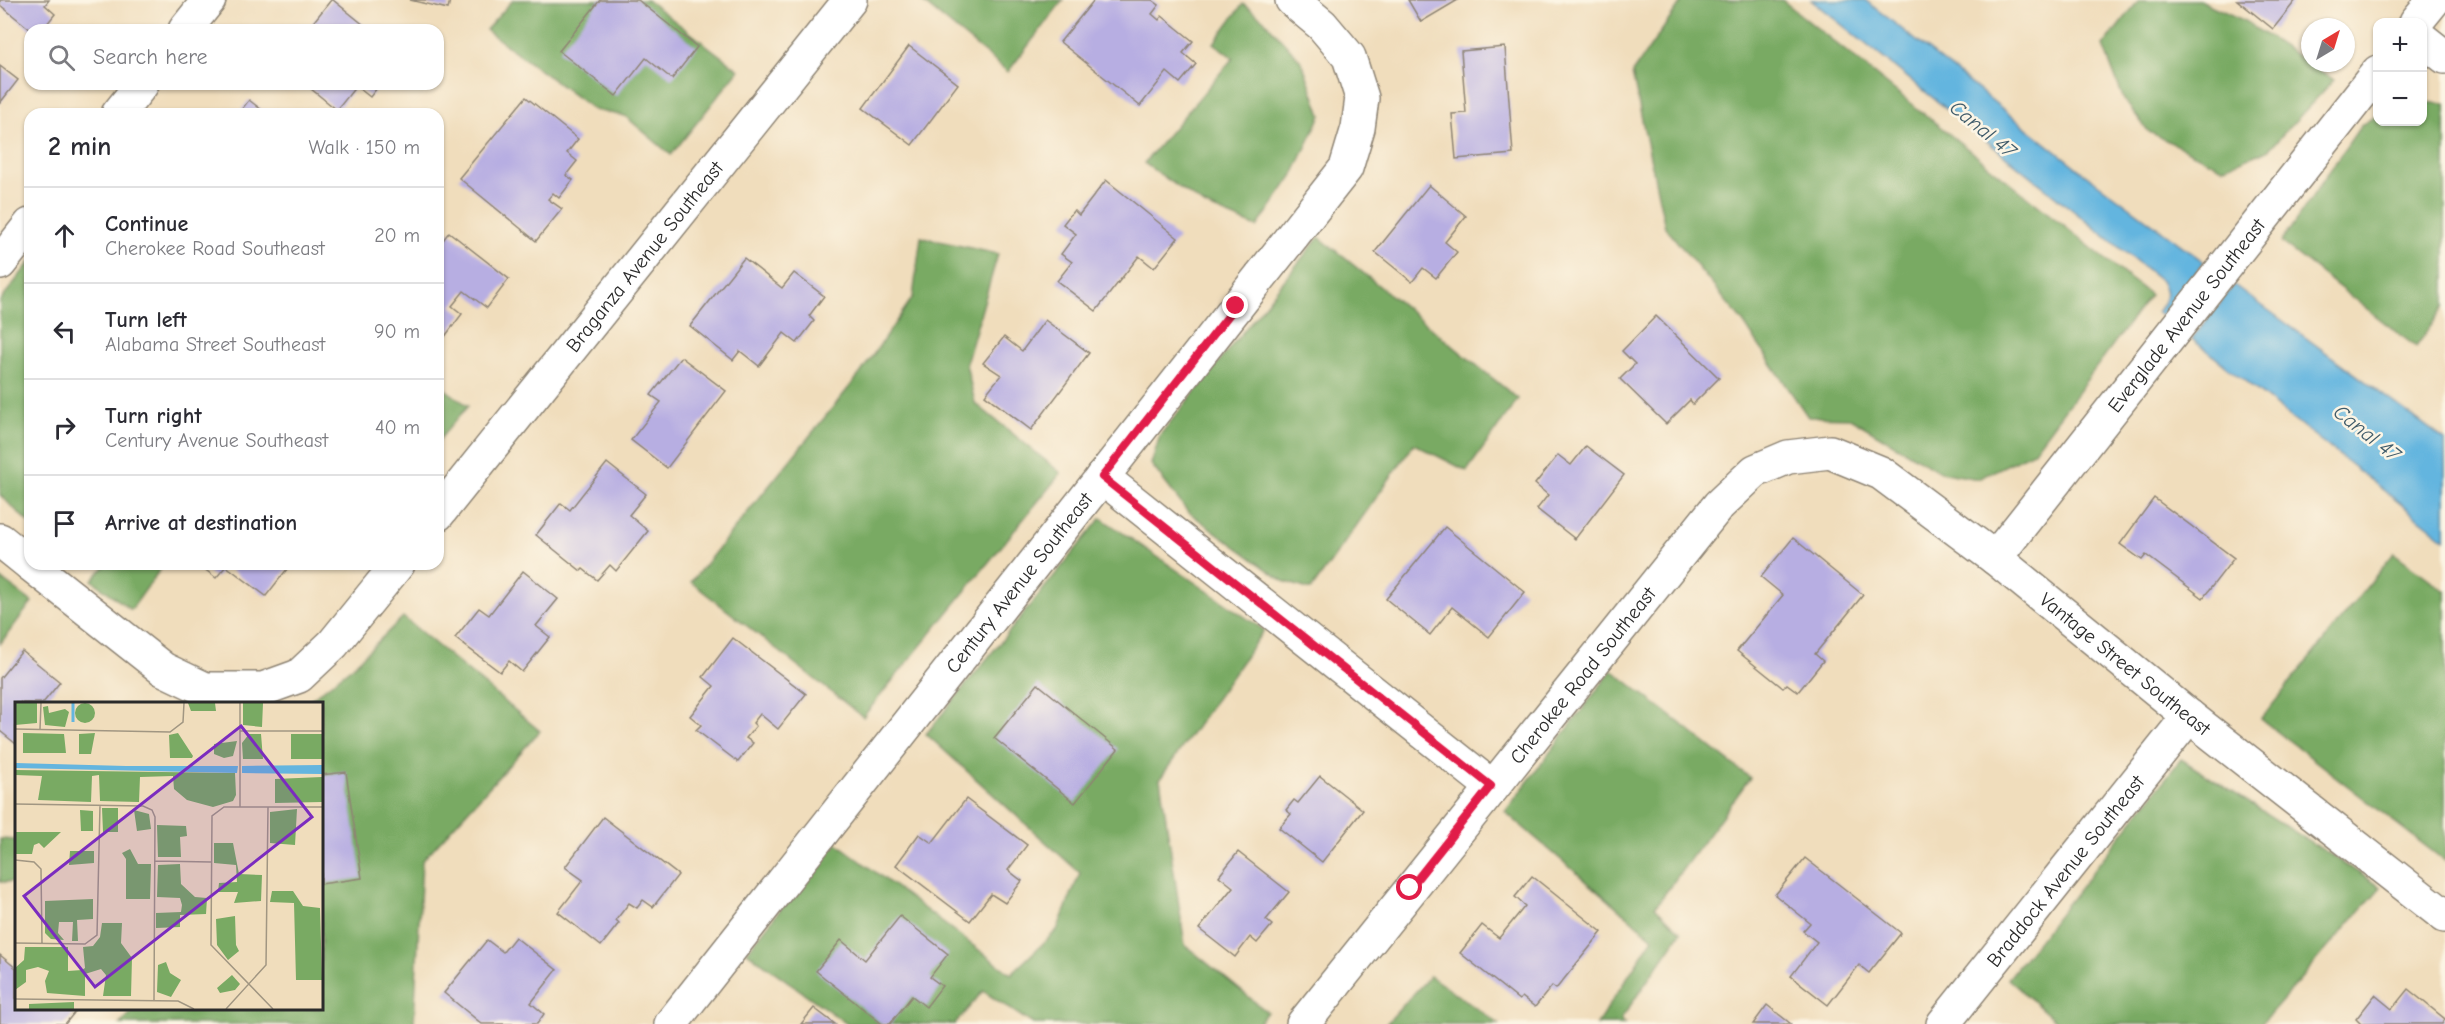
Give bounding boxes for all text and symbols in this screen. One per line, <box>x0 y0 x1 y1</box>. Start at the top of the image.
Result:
north arrow <box>2301 18 2355 72</box>
map controls <box>2373 18 2427 126</box>
button: + <box>2373 18 2427 72</box>
search box <box>24 24 444 90</box>
icon: search <box>45 41 78 74</box>
text: Search here <box>93 44 208 70</box>
button: − <box>2373 72 2427 126</box>
water label: Canal 47 <box>1945 95 2022 164</box>
text: 2 min <box>48 132 111 162</box>
text: Walk · 150 m <box>309 136 420 159</box>
street label: Braganza Avenue Southeast <box>561 156 729 357</box>
text: Continue <box>105 211 188 237</box>
street label: Everglade Avenue Southeast <box>2103 213 2271 417</box>
icon: ahead <box>48 219 81 252</box>
text: 20 m <box>374 224 420 247</box>
text: Cherokee Road Southeast <box>105 237 325 260</box>
route end <box>1222 292 1248 318</box>
text: Turn left <box>105 307 187 333</box>
icon: left <box>48 315 81 348</box>
text: 90 m <box>374 320 420 343</box>
text: Alabama Street Southeast <box>105 333 325 356</box>
water label: Canal 47 <box>2329 400 2407 468</box>
text: Turn right <box>105 403 202 429</box>
icon: right <box>48 411 81 444</box>
text: 40 m <box>375 416 420 439</box>
text: Century Avenue Southeast <box>105 429 328 452</box>
street label: Century Avenue Southeast <box>941 487 1098 678</box>
icon: arrive <box>48 507 81 540</box>
text: Arrive at destination <box>105 510 297 536</box>
street label: Cherokee Road Southeast <box>1505 582 1661 769</box>
street label: Vantage Street Southeast <box>2035 588 2216 741</box>
inset map <box>15 702 322 1009</box>
street label: Braddock Avenue Southeast <box>1982 770 2150 972</box>
route start <box>1396 874 1422 900</box>

